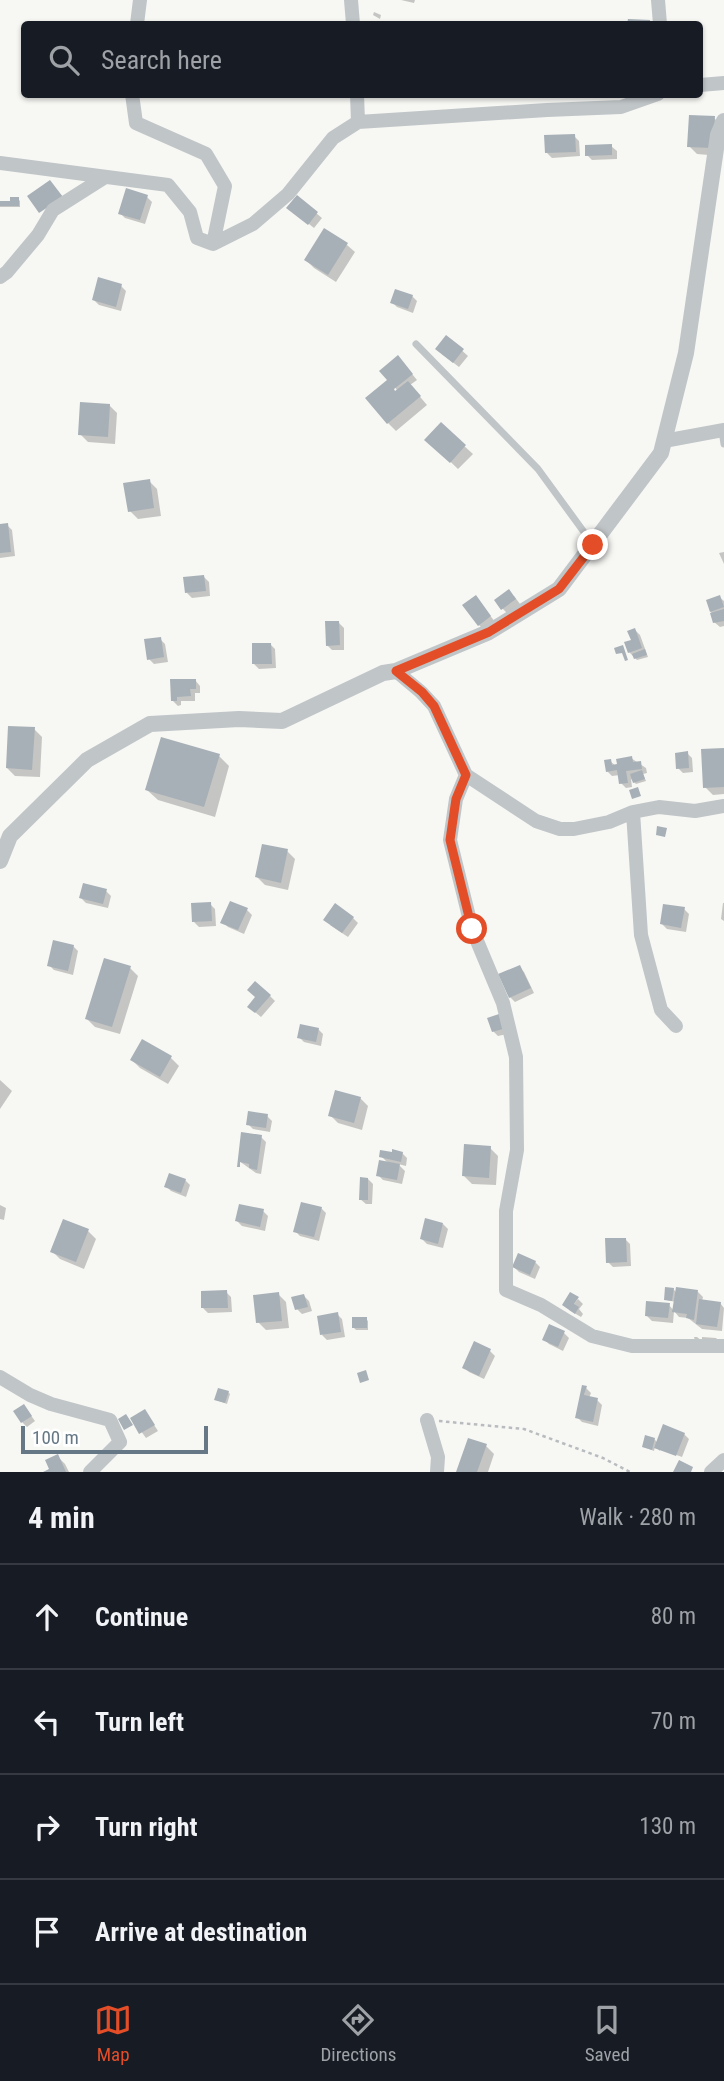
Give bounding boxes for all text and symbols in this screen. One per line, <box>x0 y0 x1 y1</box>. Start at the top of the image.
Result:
search box <box>21 21 703 98</box>
icon: search <box>45 41 83 79</box>
text: Search here <box>101 45 222 75</box>
route end <box>577 529 608 560</box>
route start <box>456 913 487 944</box>
scale bar <box>21 1423 208 1455</box>
text: 100 m <box>32 1426 79 1449</box>
text: 4 min <box>28 1500 95 1535</box>
text: Walk · 280 m <box>579 1504 696 1531</box>
icon: ahead <box>28 1598 66 1636</box>
text: Continue <box>95 1602 188 1632</box>
text: 80 m <box>651 1603 696 1630</box>
icon: left <box>28 1703 66 1741</box>
text: Turn left <box>95 1707 184 1737</box>
text: 70 m <box>651 1708 696 1735</box>
icon: right <box>28 1808 66 1846</box>
text: Turn right <box>95 1812 197 1842</box>
text: 130 m <box>639 1813 696 1840</box>
icon: arrive <box>28 1913 66 1951</box>
text: Arrive at destination <box>95 1917 307 1947</box>
tab: Map <box>94 2001 132 2066</box>
tab: Directions <box>320 2001 396 2066</box>
tab: Saved <box>585 2001 630 2066</box>

